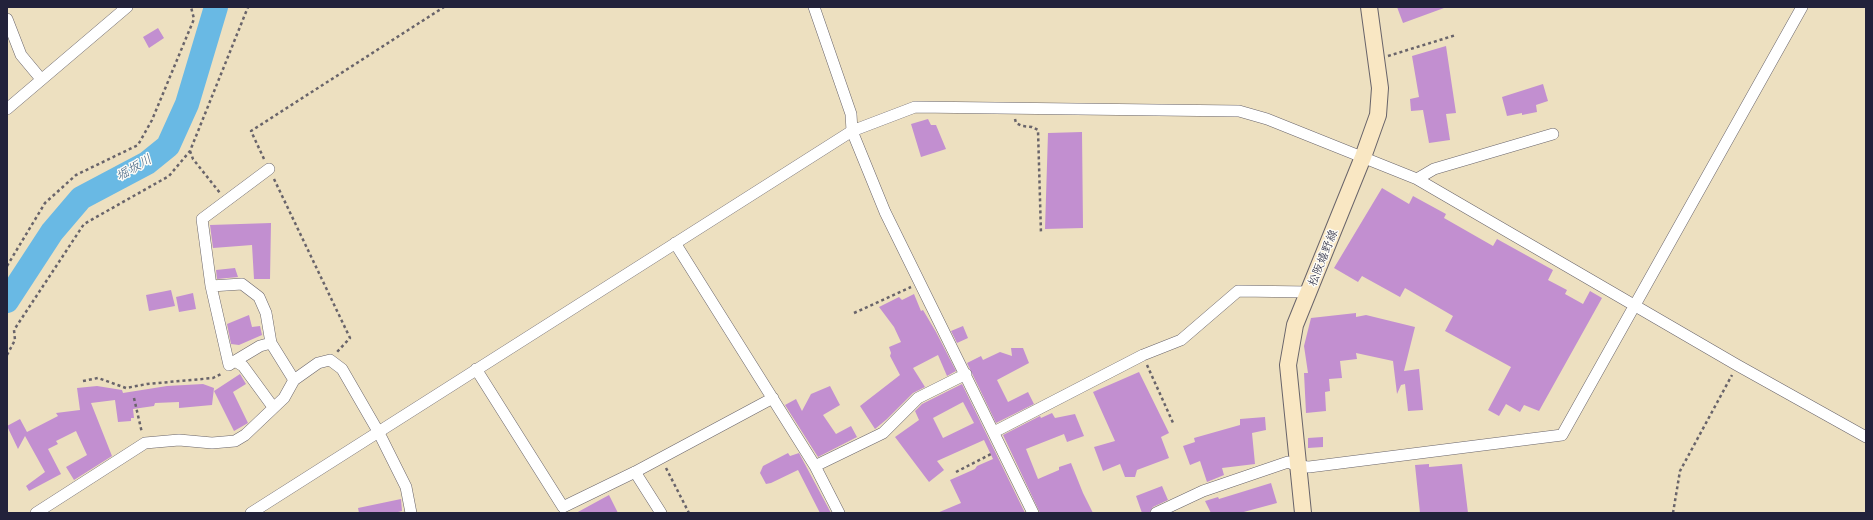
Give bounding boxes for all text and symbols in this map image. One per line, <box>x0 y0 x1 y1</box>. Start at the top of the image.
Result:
water label: 堀坂川 <box>113 151 155 185</box>
street label: 松阪嬉野線 <box>1305 227 1341 289</box>

